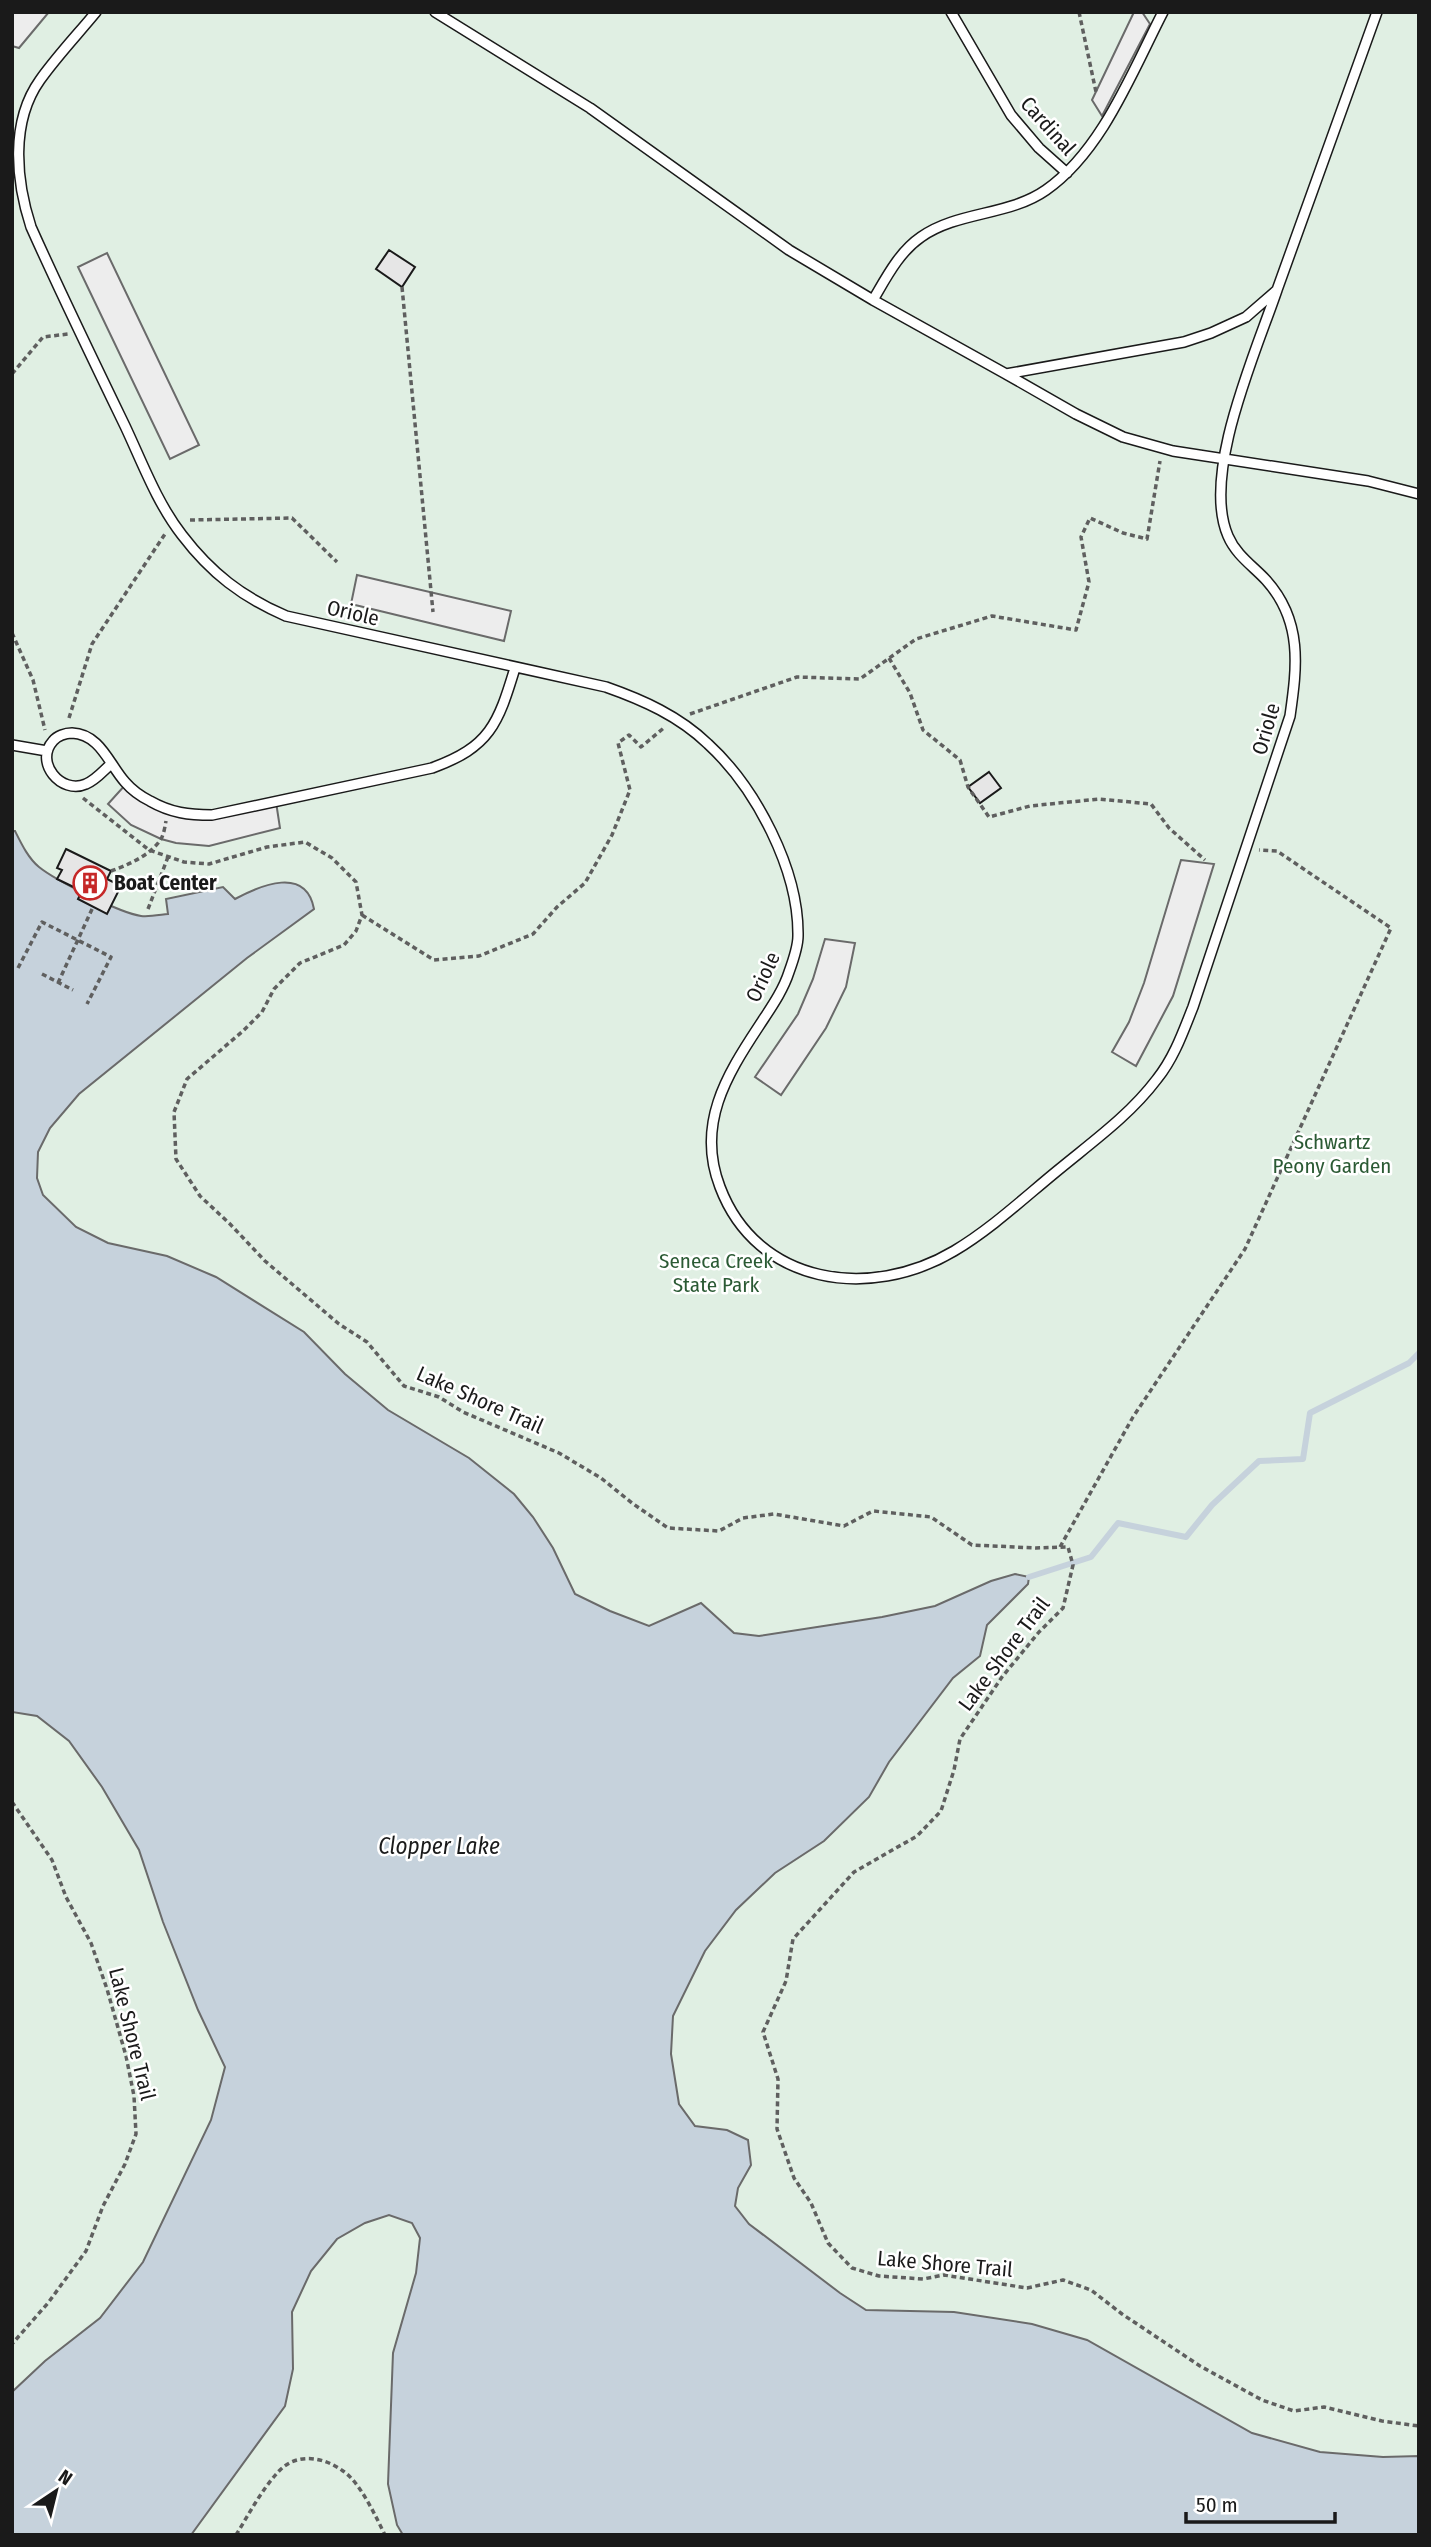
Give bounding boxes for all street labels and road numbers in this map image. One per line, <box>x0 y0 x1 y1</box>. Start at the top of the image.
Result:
street label: Cardinal <box>1015 91 1082 161</box>
street label: Oriole <box>324 594 382 632</box>
street label: Oriole <box>1246 700 1286 758</box>
street label: Oriole <box>740 948 786 1006</box>
street label: Lake Shore Trail <box>413 1361 548 1440</box>
street label: Lake Shore Trail <box>953 1592 1056 1716</box>
street label: Lake Shore Trail <box>103 1965 161 2103</box>
street label: Lake Shore Trail <box>876 2245 1014 2283</box>

